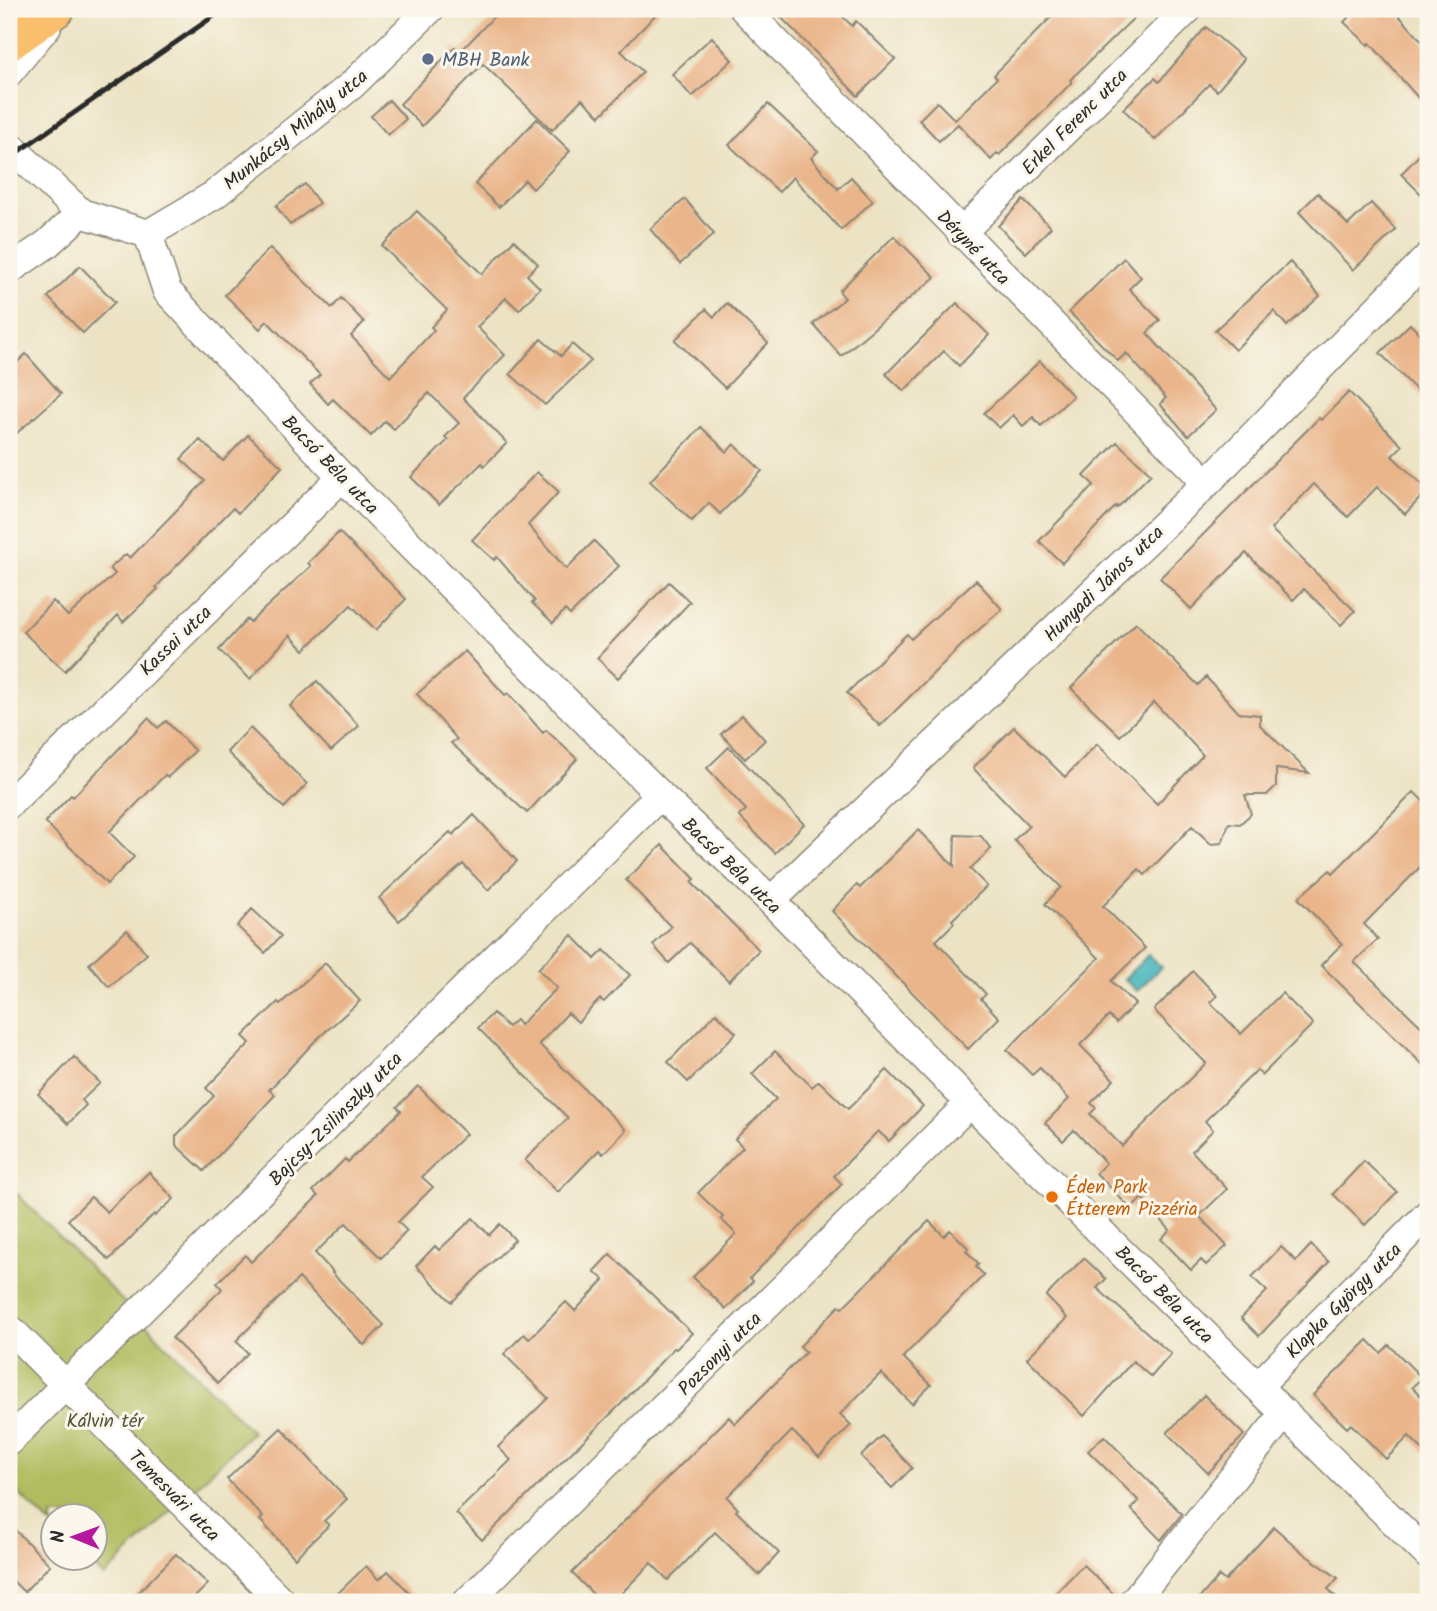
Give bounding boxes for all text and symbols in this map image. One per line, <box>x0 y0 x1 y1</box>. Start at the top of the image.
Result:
place label: MBH Bank <box>442 46 530 76</box>
marker: MBH Bank <box>420 51 436 67</box>
street label: Erkel Ferenc utca <box>1015 62 1136 183</box>
street label: Munkácsy Mihály utca <box>217 63 375 199</box>
street label: Déryné utca <box>929 204 1017 293</box>
street label: Bacsó Béla utca <box>274 408 385 522</box>
street label: Hunyadi János utca <box>1037 519 1171 650</box>
street label: Kassai utca <box>133 599 220 684</box>
street label: Bacsó Béla utca <box>674 811 788 922</box>
street label: Bajcsy-Zsilinszky utca <box>262 1045 410 1193</box>
place label: Éden Park Étterem Pizzéria <box>1066 1173 1198 1225</box>
marker: Éden Park Étterem Pizzéria <box>1044 1189 1060 1205</box>
street label: Klapka György utca <box>1279 1236 1410 1367</box>
street label: Bacsó Béla utca <box>1107 1239 1220 1352</box>
street label: Pozsonyi utca <box>671 1305 770 1404</box>
park label: Kálvin tér <box>66 1407 145 1437</box>
street label: Temesvári utca <box>121 1443 227 1549</box>
north arrow <box>38 1502 108 1572</box>
text: N <box>44 1530 74 1543</box>

